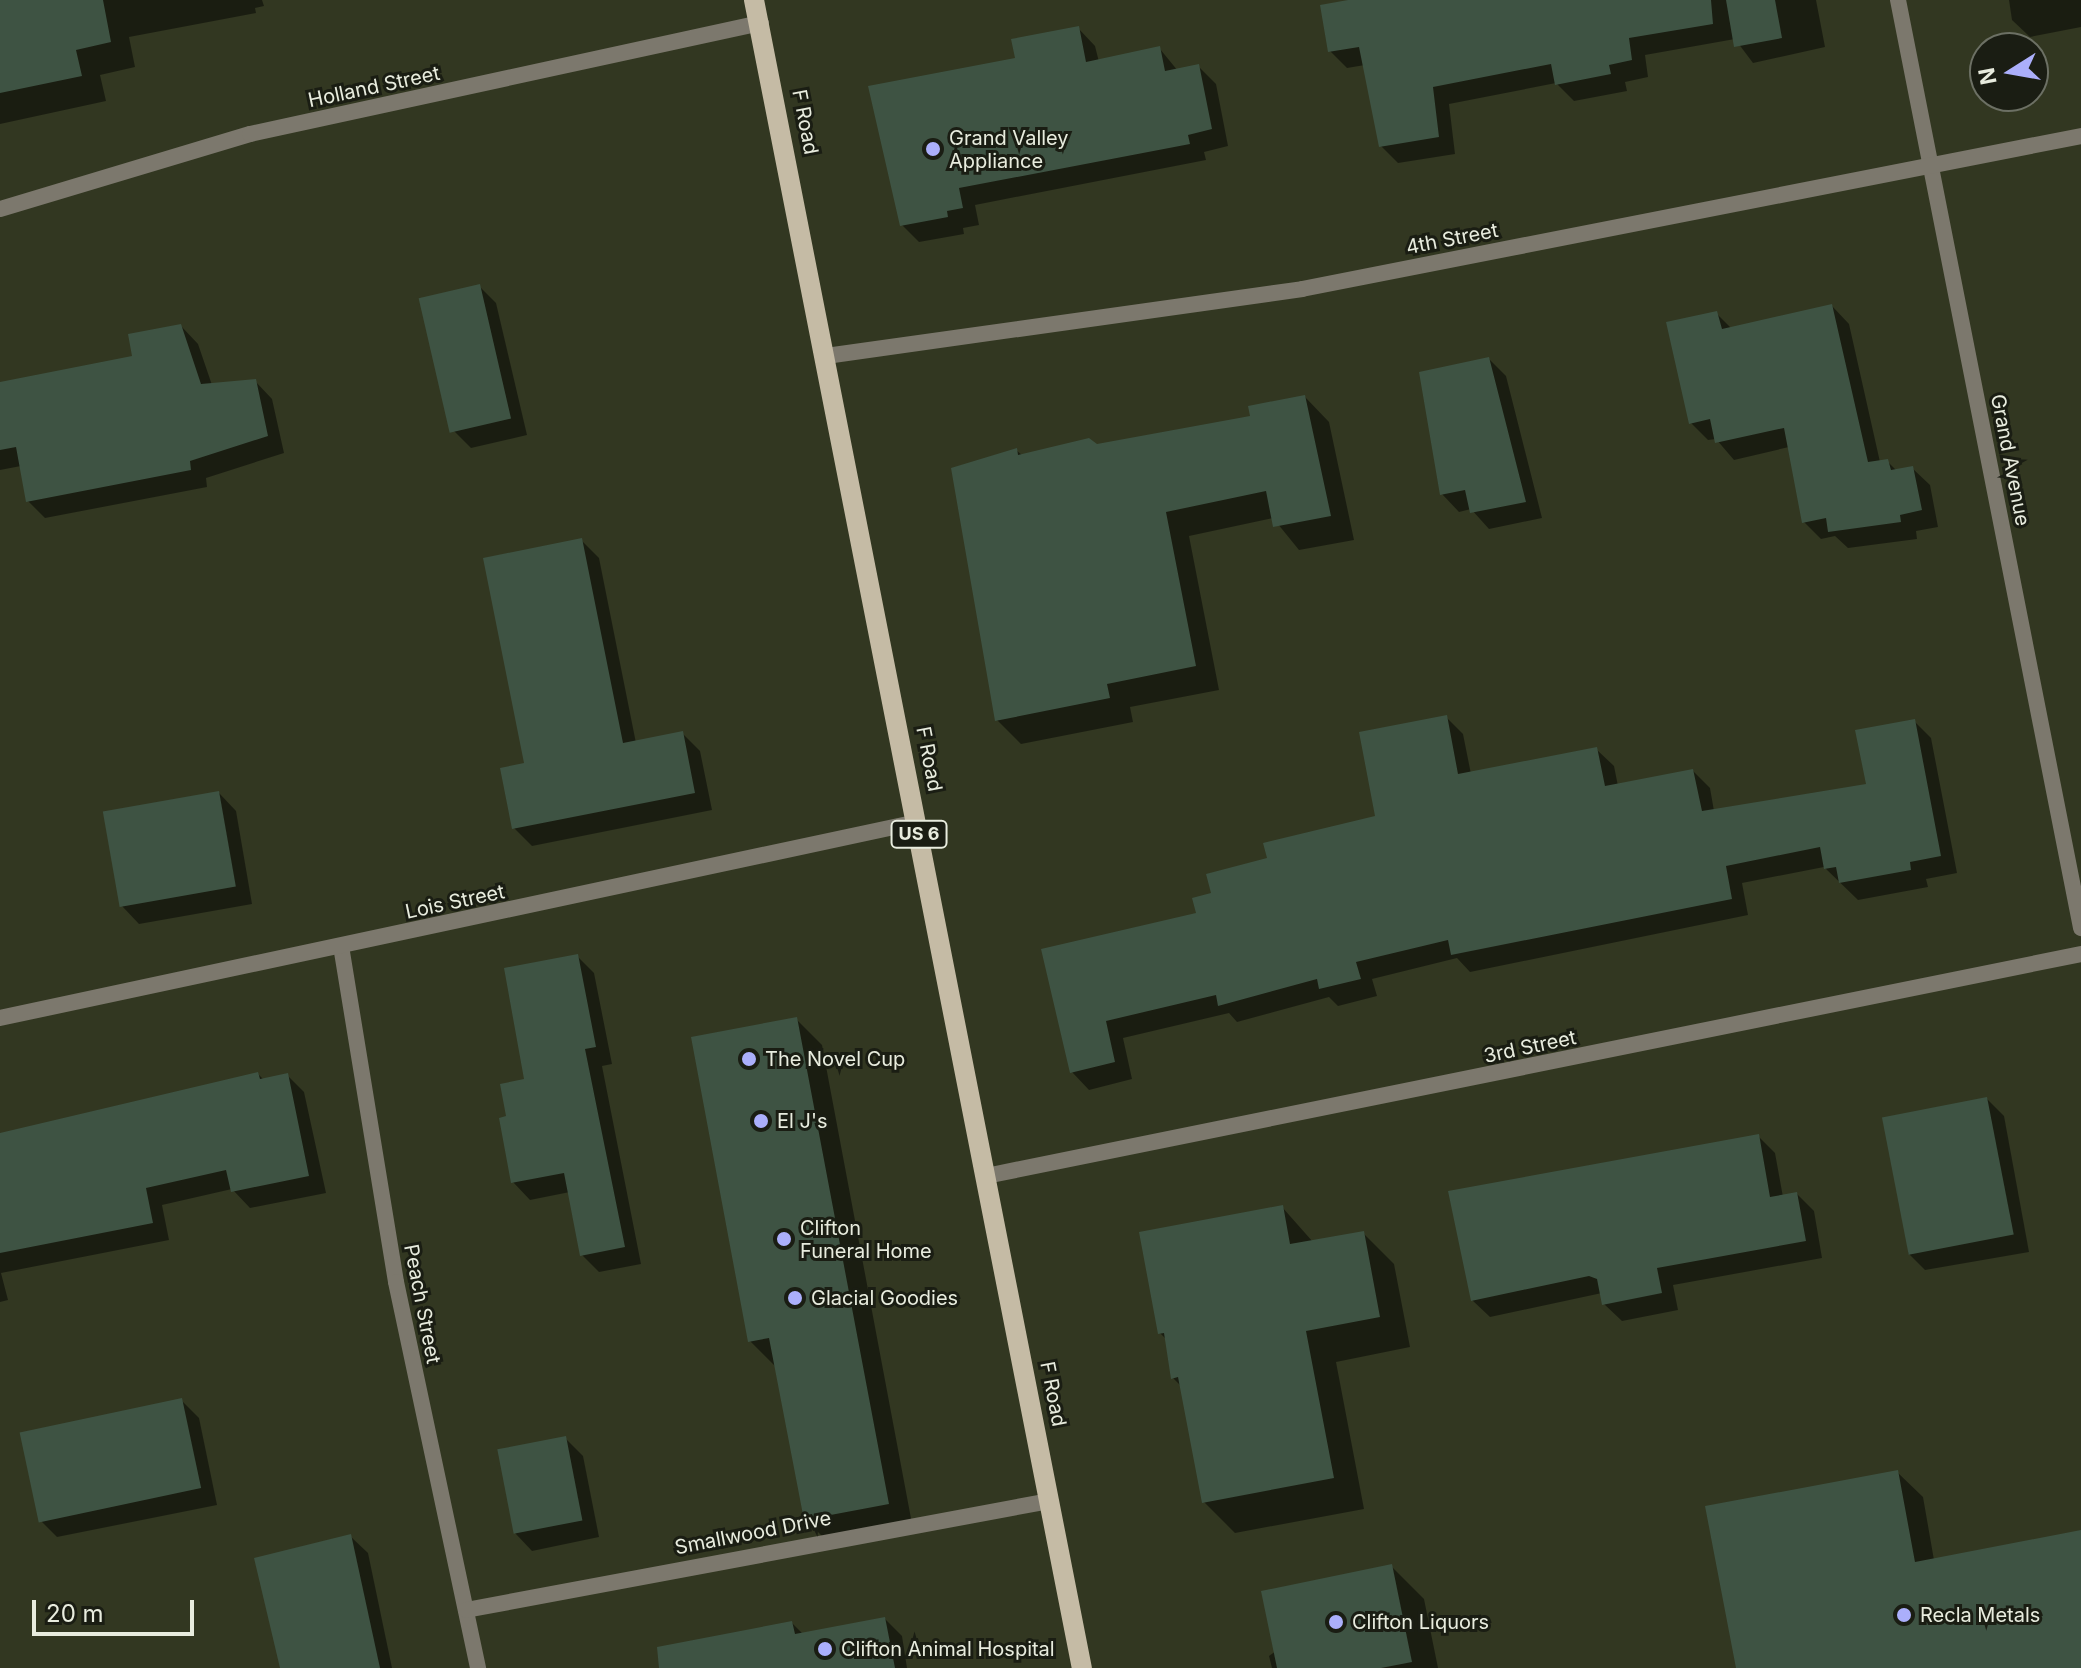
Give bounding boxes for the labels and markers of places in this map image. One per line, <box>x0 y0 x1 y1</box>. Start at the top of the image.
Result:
place label: Grand Valley Appliance <box>949 126 1069 173</box>
marker: Grand Valley Appliance <box>924 140 942 158</box>
place label: The Novel Cup <box>765 1047 905 1071</box>
marker: The Novel Cup <box>740 1050 758 1068</box>
place label: El J's <box>777 1109 827 1133</box>
marker: El J's <box>752 1112 770 1130</box>
place label: Clifton Funeral Home <box>800 1216 932 1263</box>
marker: Clifton Funeral Home <box>775 1230 793 1248</box>
place label: Glacial Goodies <box>811 1286 958 1310</box>
marker: Glacial Goodies <box>786 1289 804 1307</box>
place label: Recla Metals <box>1920 1603 2040 1627</box>
marker: Recla Metals <box>1895 1606 1913 1624</box>
place label: Clifton Liquors <box>1352 1610 1489 1634</box>
marker: Clifton Liquors <box>1327 1613 1345 1631</box>
place label: Clifton Animal Hospital <box>841 1637 1055 1661</box>
marker: Clifton Animal Hospital <box>816 1640 834 1658</box>

